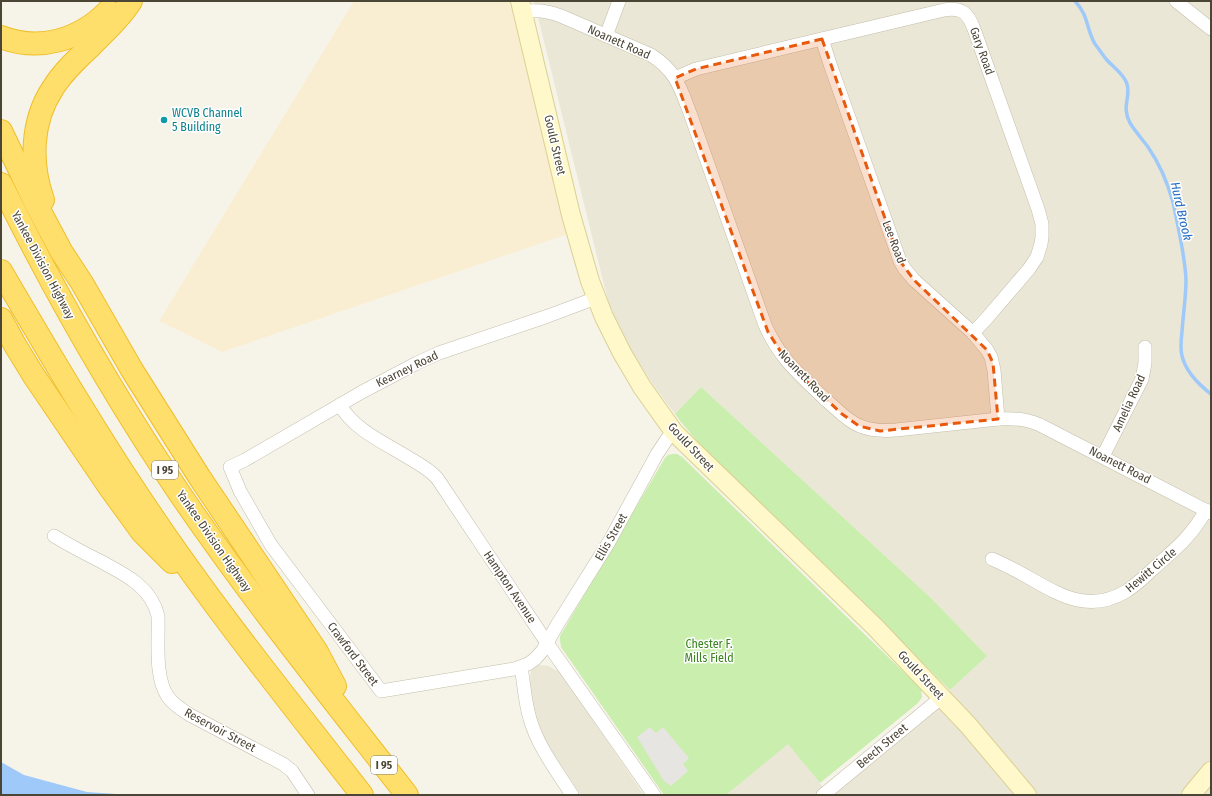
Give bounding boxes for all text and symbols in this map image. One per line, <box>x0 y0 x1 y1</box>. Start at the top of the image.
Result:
street label: Noanett Road <box>585 22 653 62</box>
street label: Gary Road <box>967 25 997 77</box>
place label: WCVB Channel 5 Building <box>172 106 243 134</box>
street label: Gould Street <box>541 114 569 177</box>
marker: WCVB Channel 5 Building <box>159 115 169 125</box>
water label: Hurd Brook <box>1167 180 1196 243</box>
street label: Yankee Division Highway <box>9 209 78 322</box>
street label: Lee Road <box>879 219 909 265</box>
street label: Noanett Road <box>776 347 832 405</box>
street label: Kearney Road <box>374 348 440 390</box>
street label: Amelia Road <box>1110 372 1148 434</box>
street label: Gould Street <box>665 420 717 474</box>
street label: Noanett Road <box>1087 444 1153 486</box>
road number: I 95 <box>152 461 178 479</box>
street label: Yankee Division Highway <box>174 488 255 595</box>
street label: Ellis Street <box>592 511 630 563</box>
street label: Hewitt Circle <box>1123 545 1179 595</box>
street label: Hampton Avenue <box>481 548 539 626</box>
street label: Crawford Street <box>325 619 381 689</box>
park label: Chester F. Mills Field <box>684 637 734 665</box>
street label: Gould Street <box>895 648 947 702</box>
street label: Reservoir Street <box>182 705 258 755</box>
street label: Beech Street <box>854 721 910 771</box>
road number: I 95 <box>371 756 397 774</box>

